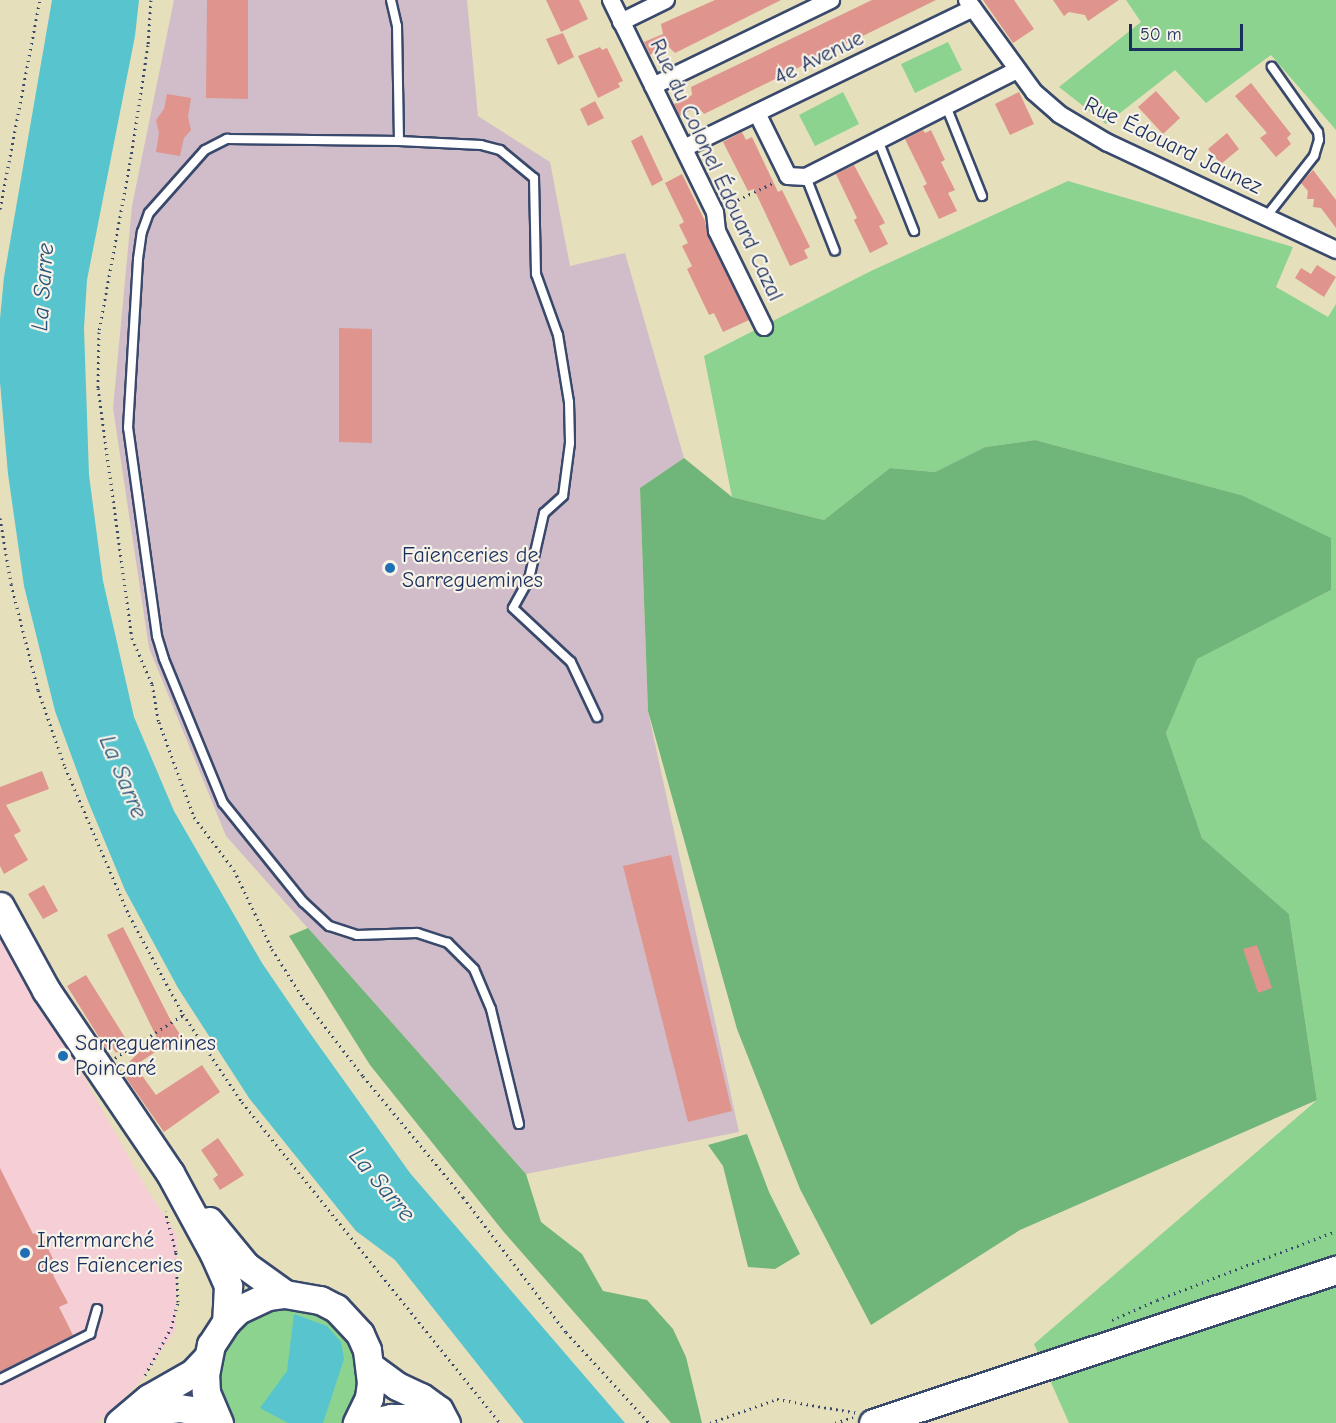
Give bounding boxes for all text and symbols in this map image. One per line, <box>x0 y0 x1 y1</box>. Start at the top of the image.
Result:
scale bar <box>1132 12 1246 50</box>
text: 50 m <box>1140 24 1182 45</box>
street label: 4e Avenue <box>770 25 868 91</box>
street label: Rue du Colonel Édouard Cazal <box>644 35 788 305</box>
street label: Rue Édouard Jaunez <box>1080 92 1266 200</box>
water label: La Sarre <box>26 242 60 332</box>
place label: Faïenceries de Sarreguemines <box>402 542 543 594</box>
marker: Faïenceries de Sarreguemines <box>383 561 397 575</box>
water label: La Sarre <box>93 731 153 823</box>
place label: Sarreguemines Poincaré <box>75 1030 216 1082</box>
marker: Sarreguemines Poincaré <box>56 1049 70 1063</box>
water label: La Sarre <box>343 1142 421 1228</box>
place label: Intermarché des Faïenceries <box>37 1227 183 1278</box>
marker: Intermarché des Faïenceries <box>18 1246 32 1260</box>

